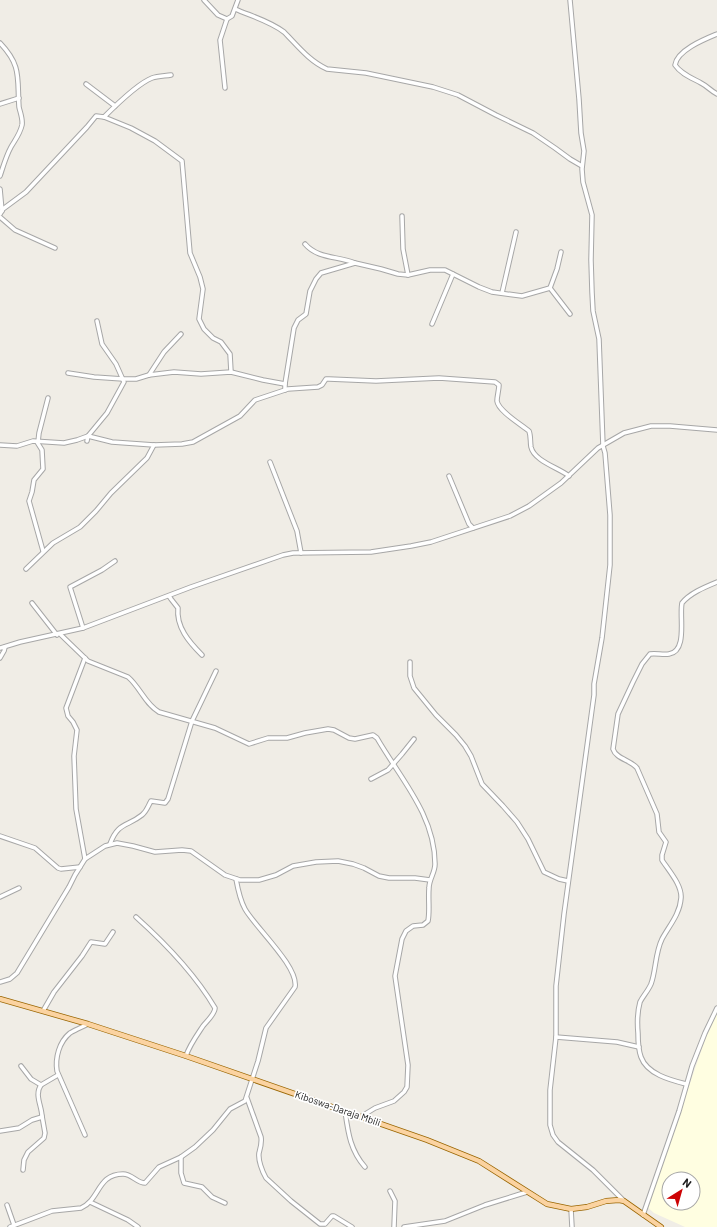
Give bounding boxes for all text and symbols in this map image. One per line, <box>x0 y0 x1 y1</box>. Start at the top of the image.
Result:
street label: Kiboswa-Daraja Mbili <box>294 1088 382 1128</box>
north arrow <box>661 1171 701 1211</box>
text: N <box>680 1175 694 1190</box>

